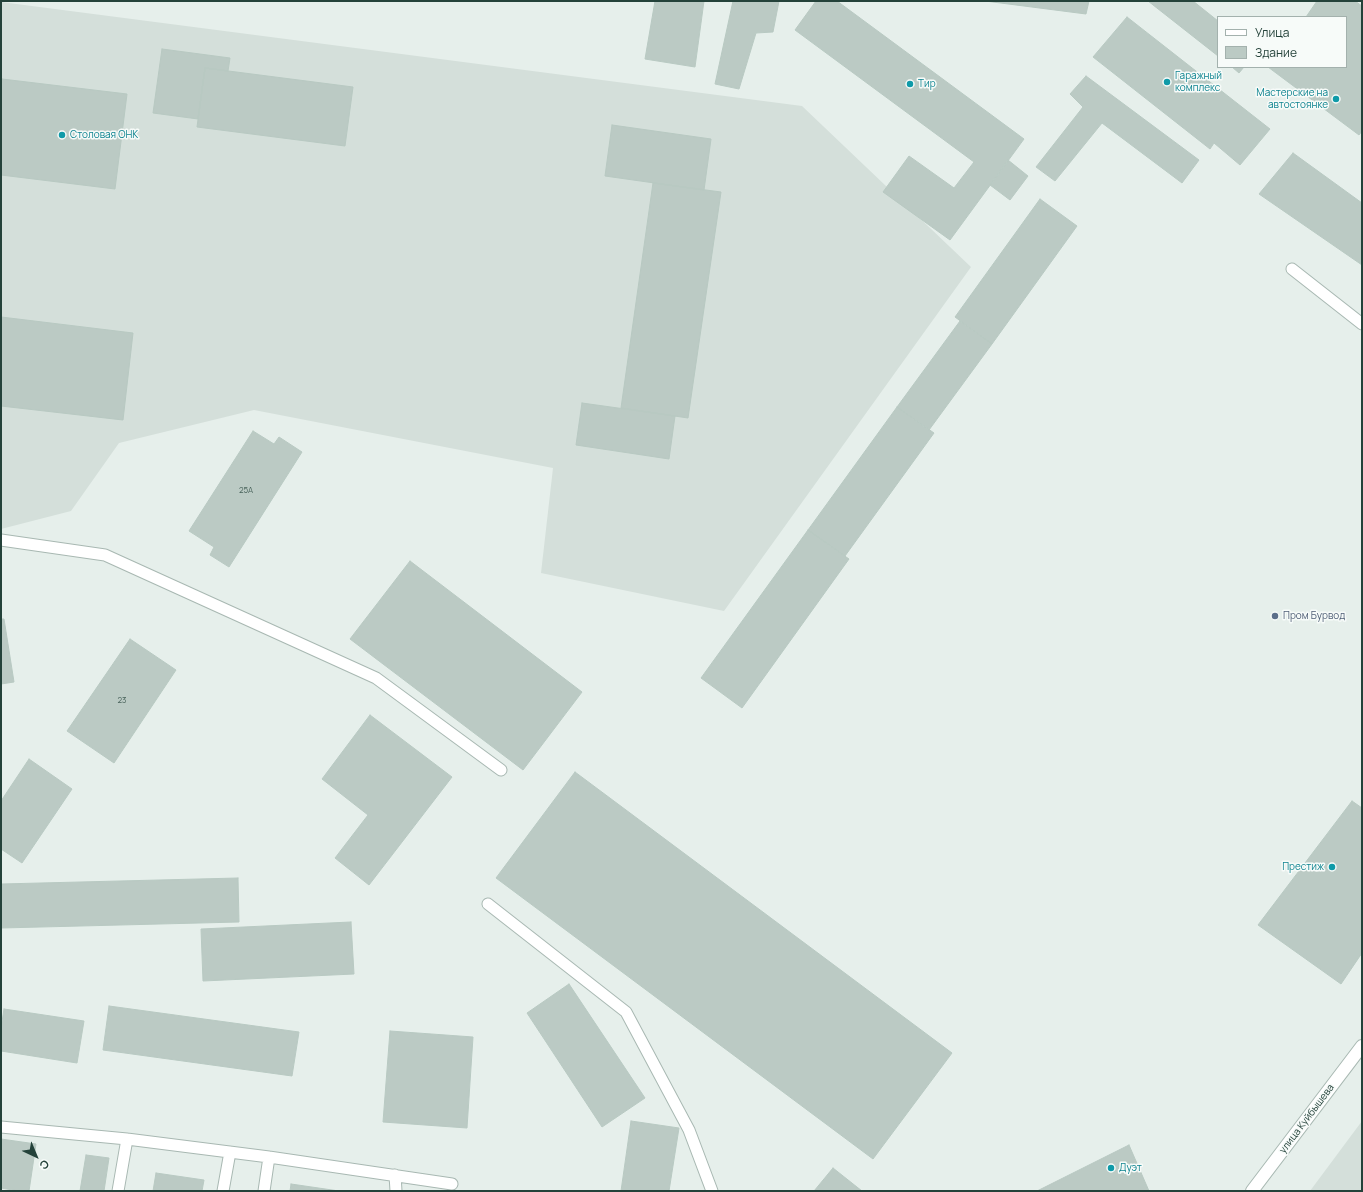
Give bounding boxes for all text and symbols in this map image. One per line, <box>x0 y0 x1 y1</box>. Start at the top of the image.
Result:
legend <box>1217 16 1347 68</box>
text: Улица <box>1255 24 1289 41</box>
text: Здание <box>1255 44 1297 61</box>
place label: Гаражный комплекс <box>1175 70 1222 94</box>
marker: Гаражный комплекс <box>1162 77 1172 87</box>
place label: Тир <box>918 78 936 90</box>
marker: Тир <box>905 79 915 89</box>
place label: Мастерские на автостоянке <box>1256 87 1328 110</box>
marker: Мастерские на автостоянке <box>1331 94 1341 104</box>
place label: Столовая ОНК <box>70 129 138 141</box>
marker: Столовая ОНК <box>57 130 67 140</box>
house number: 25А <box>239 486 253 496</box>
place label: Пром Бурвод <box>1283 610 1345 622</box>
marker: Пром Бурвод <box>1270 611 1280 621</box>
house number: 23 <box>118 696 126 706</box>
place label: Престиж <box>1282 861 1324 873</box>
marker: Престиж <box>1327 862 1337 872</box>
street label: улица Куйбышева <box>1277 1082 1337 1156</box>
north arrow <box>16 1136 56 1176</box>
text: С <box>37 1157 53 1173</box>
place label: Дуэт <box>1119 1162 1142 1174</box>
marker: Дуэт <box>1106 1163 1116 1173</box>

